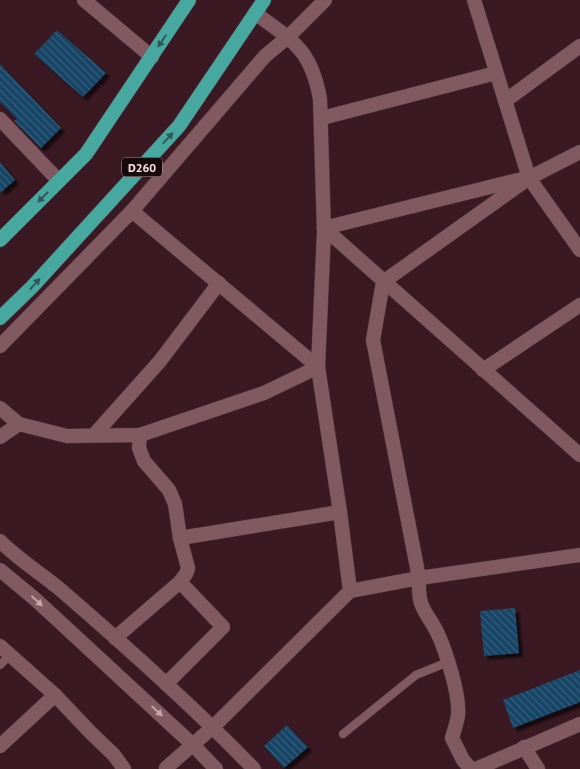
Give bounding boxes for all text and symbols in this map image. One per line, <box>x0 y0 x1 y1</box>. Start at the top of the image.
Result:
one-way arrow <box>157 34 167 47</box>
one-way arrow <box>162 133 174 145</box>
road number: D260 <box>122 158 162 176</box>
one-way arrow <box>37 190 49 202</box>
one-way arrow <box>29 278 41 290</box>
one-way arrow <box>31 596 44 607</box>
one-way arrow <box>150 705 162 717</box>

